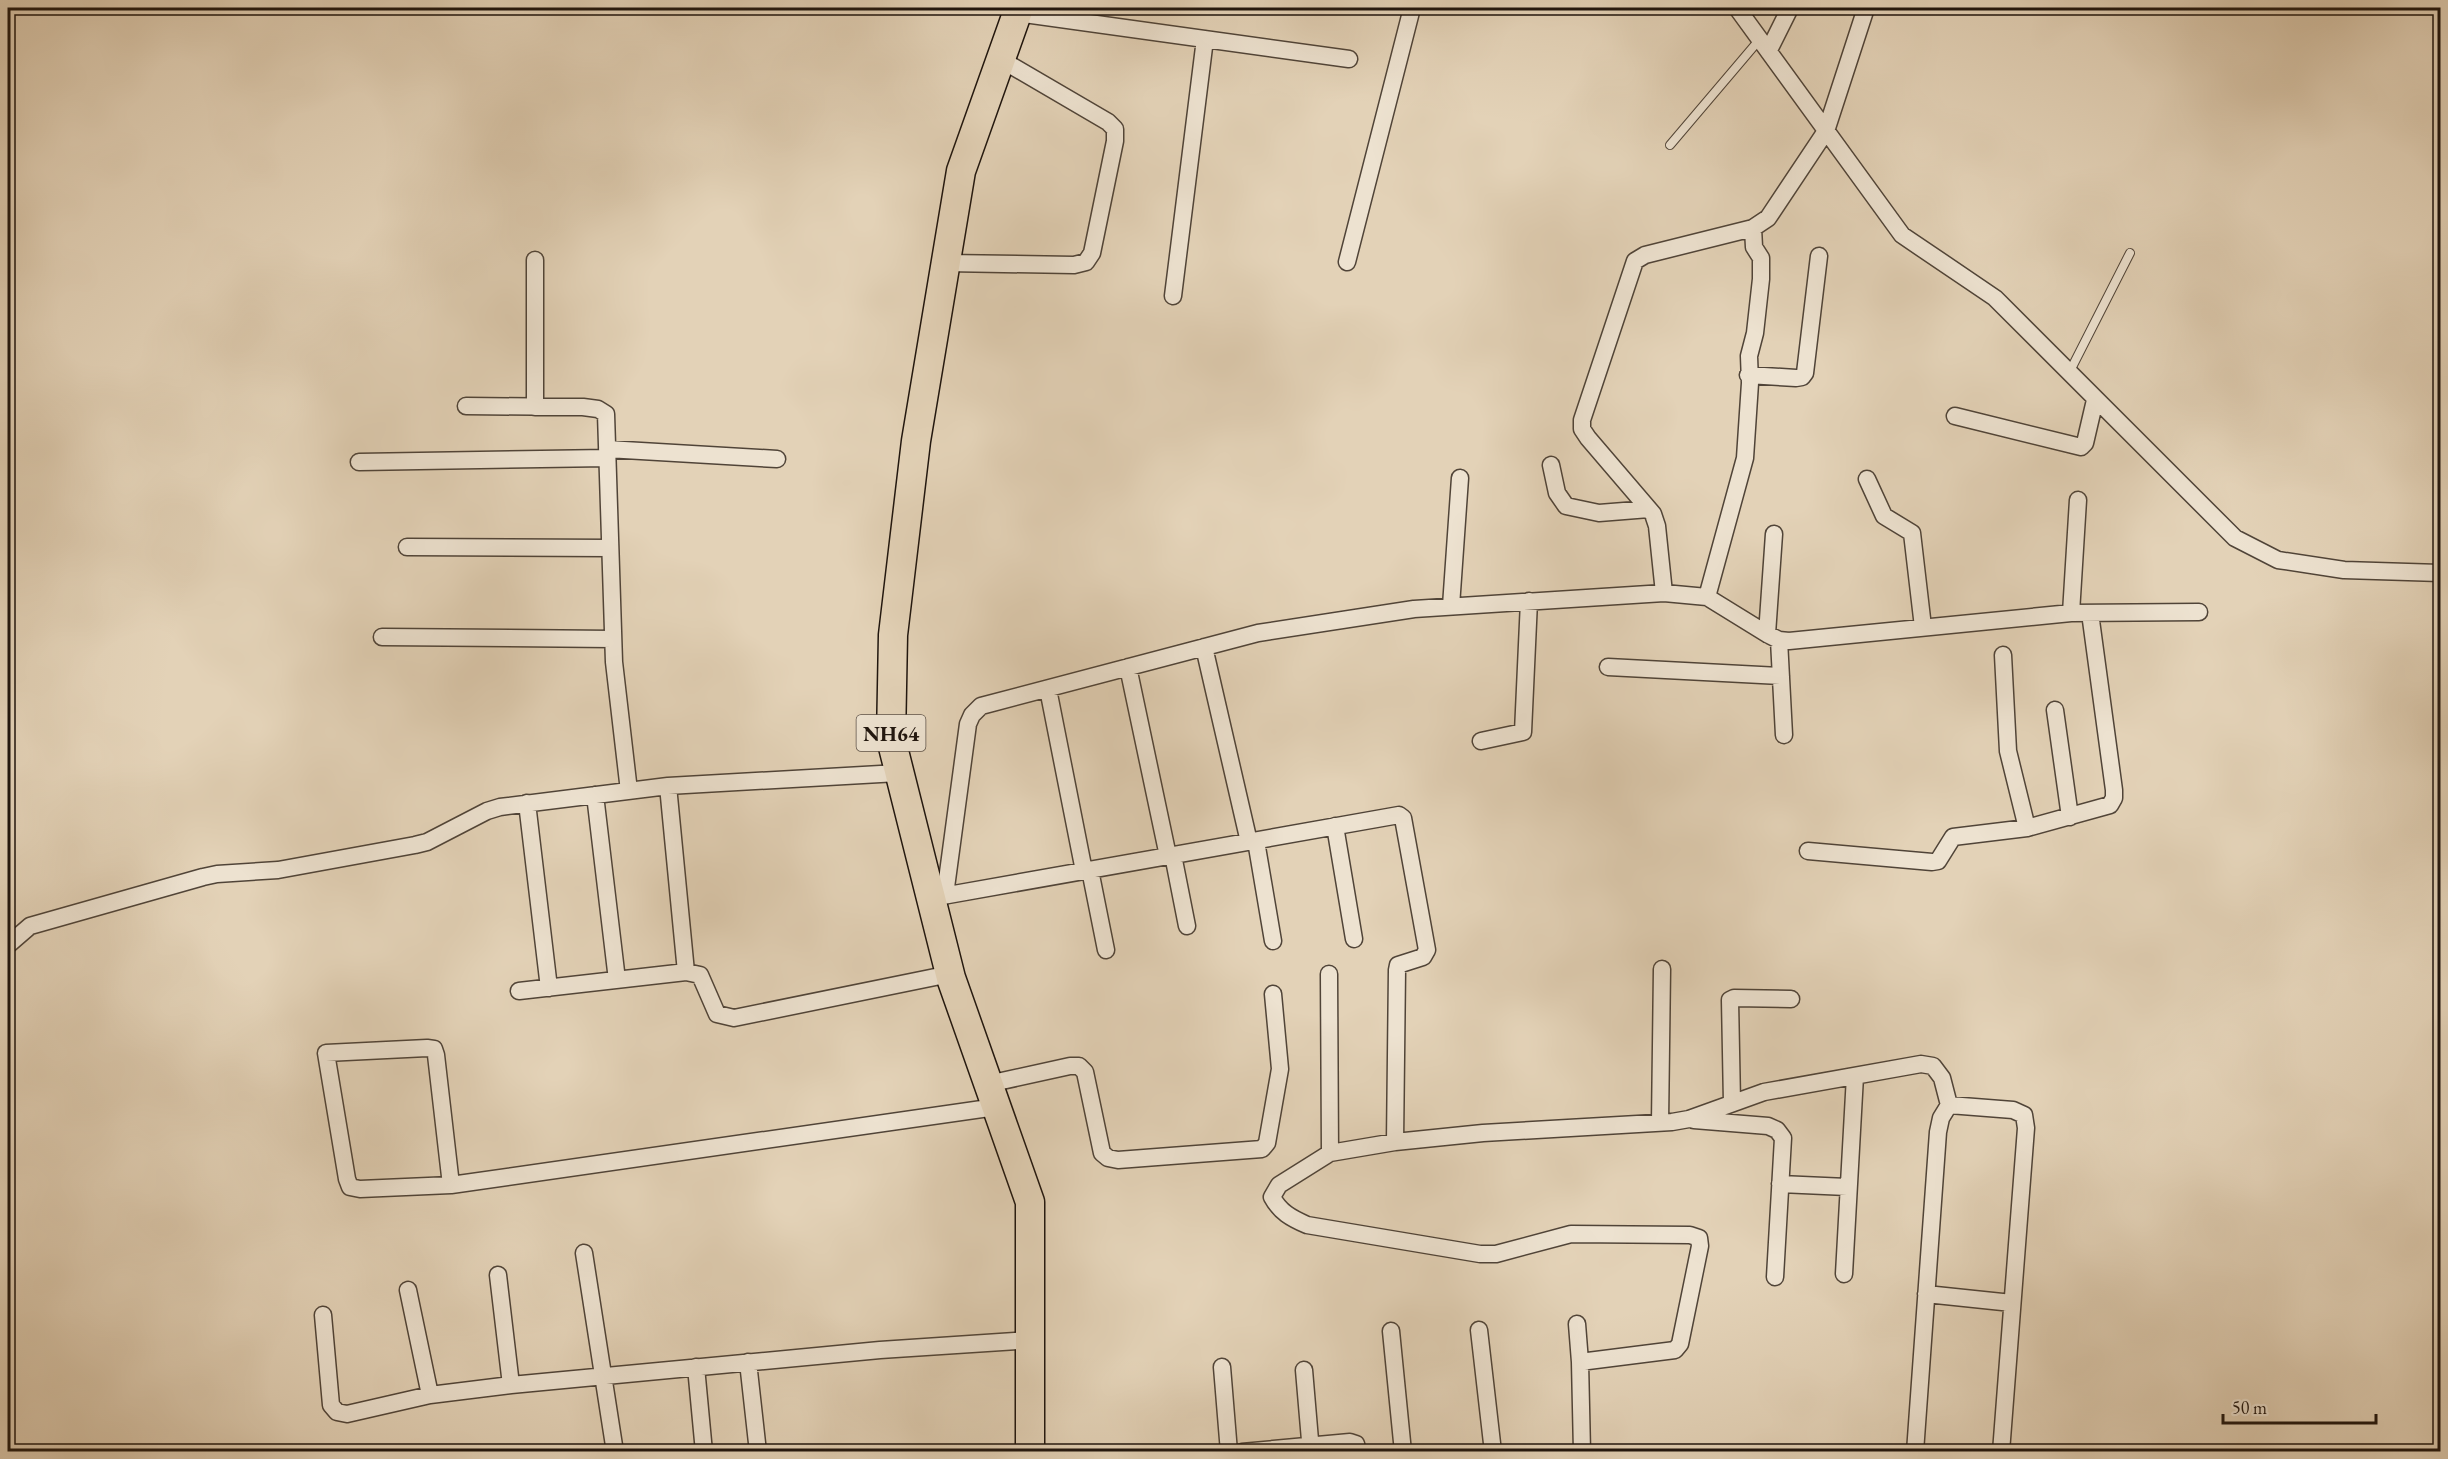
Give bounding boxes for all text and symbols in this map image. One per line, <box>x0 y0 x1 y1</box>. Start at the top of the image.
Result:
road number: NH64 <box>856 715 926 751</box>
scale bar <box>2223 1387 2376 1425</box>
text: 50 m <box>2232 1396 2267 1419</box>

